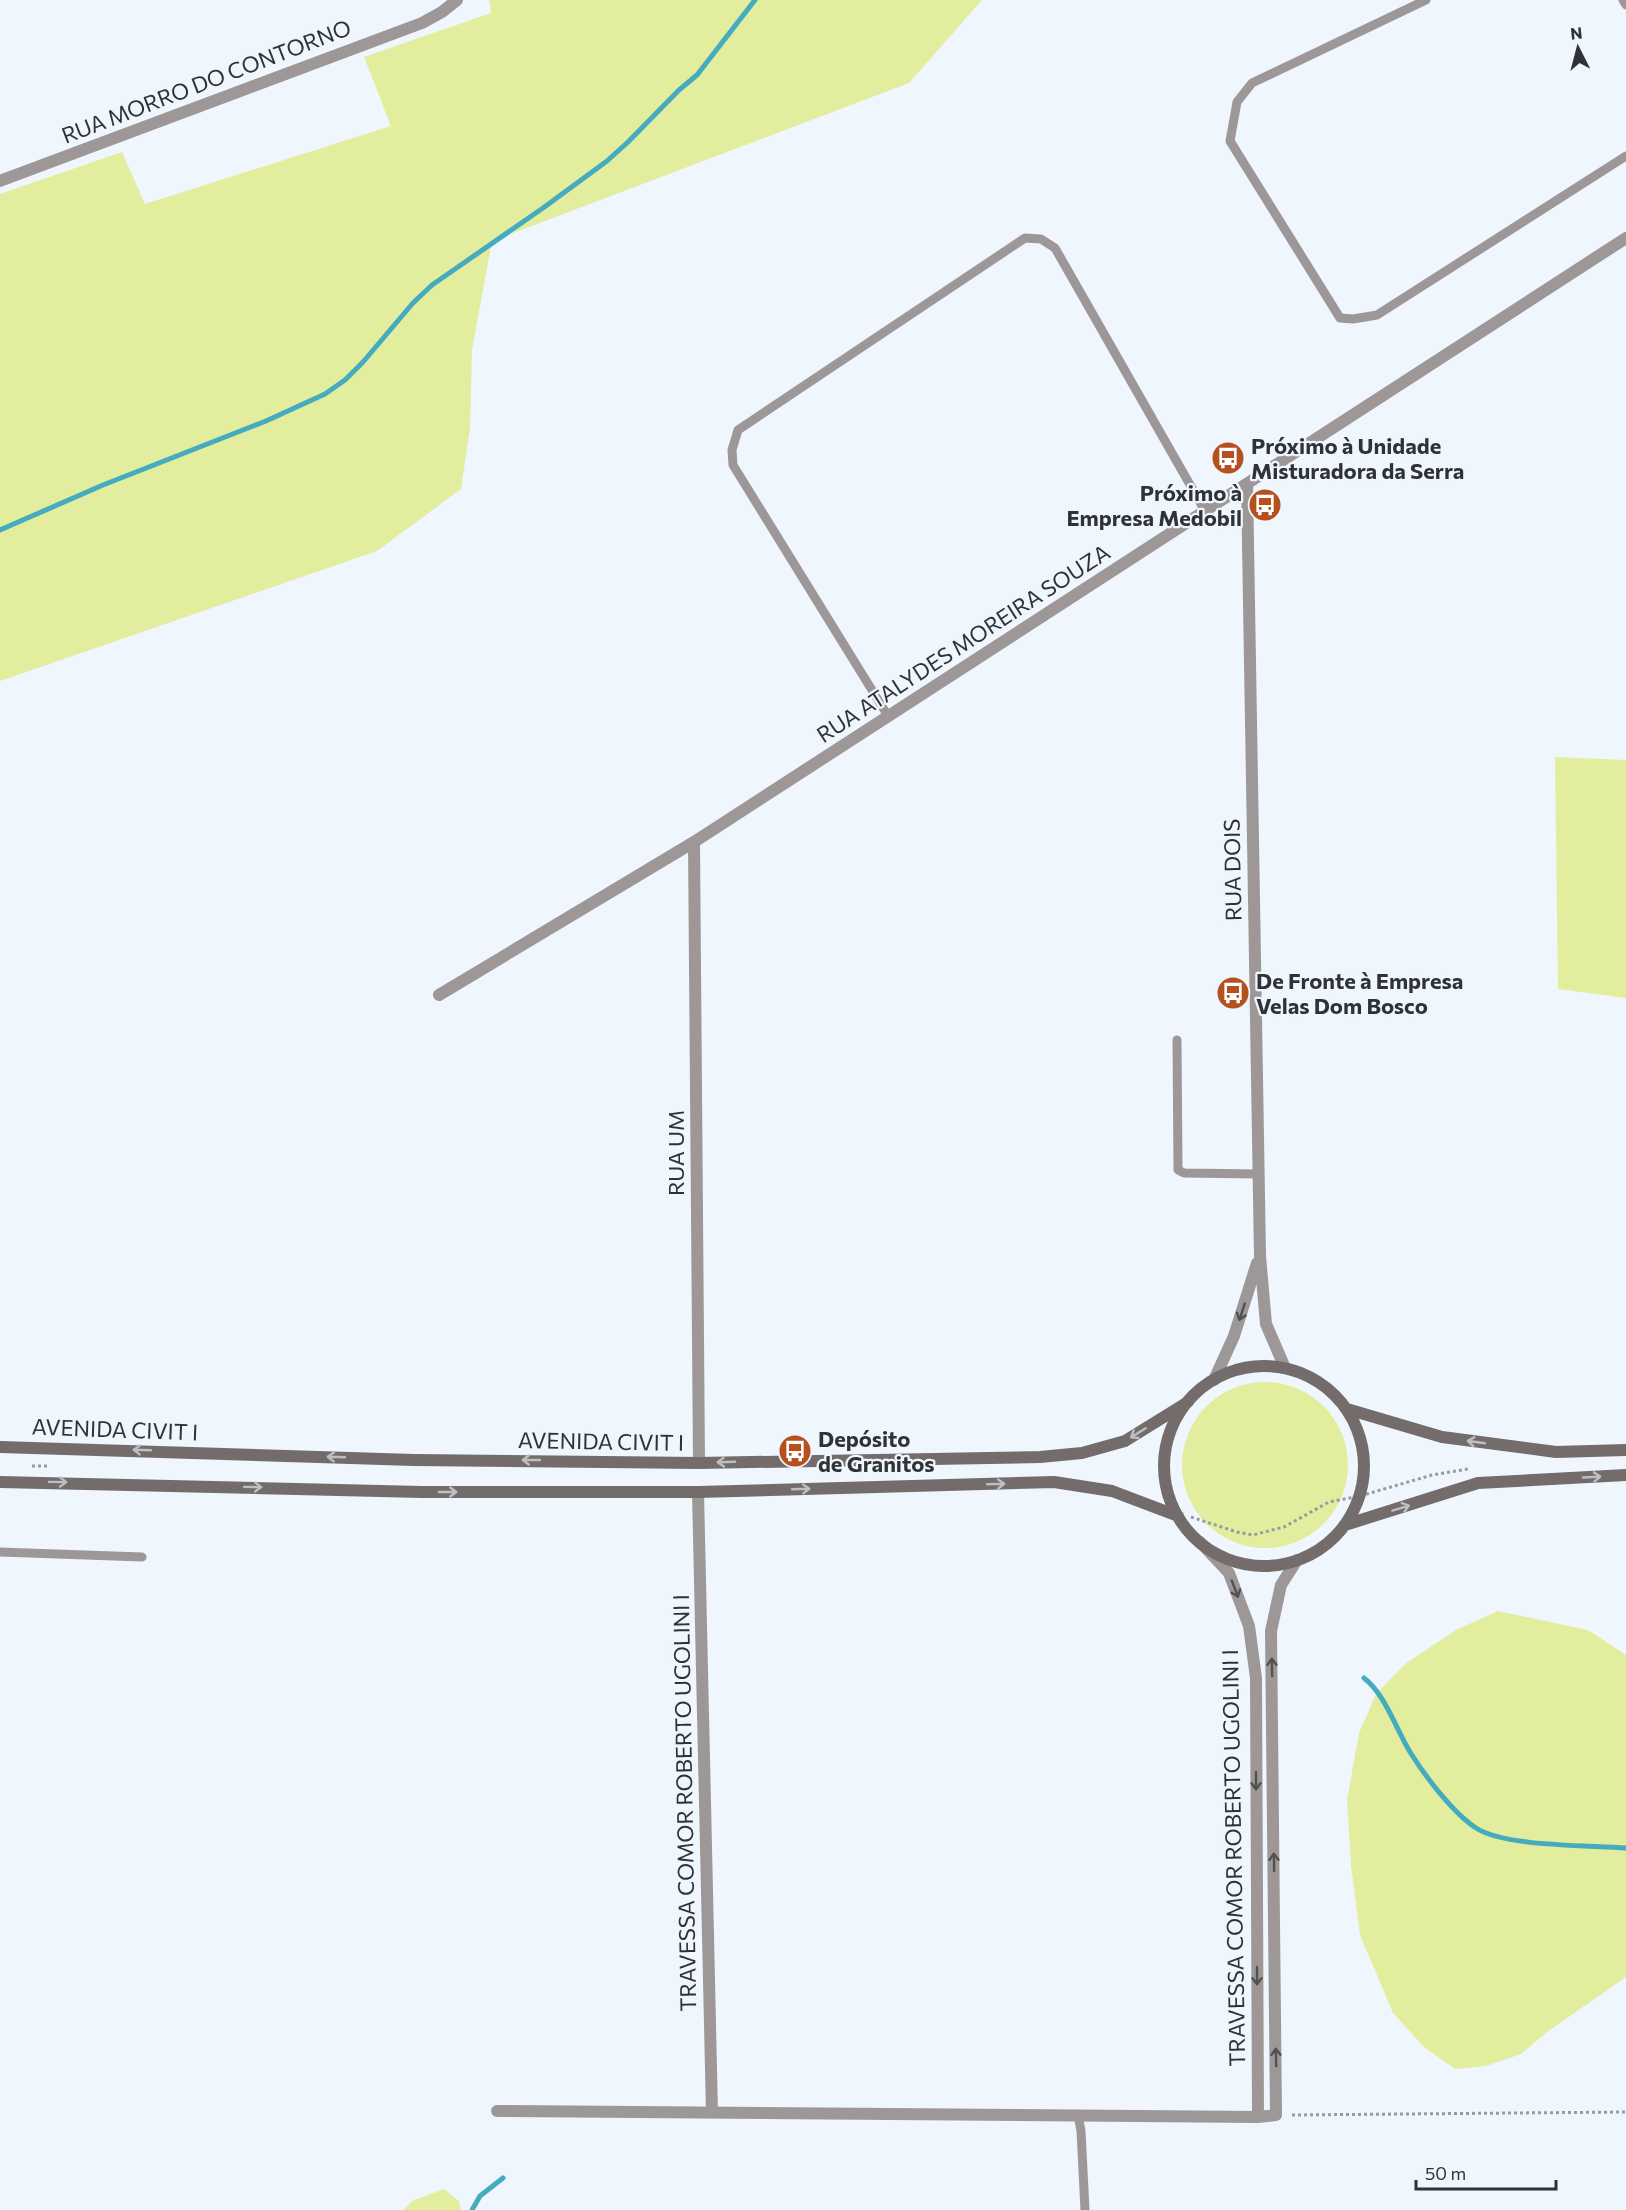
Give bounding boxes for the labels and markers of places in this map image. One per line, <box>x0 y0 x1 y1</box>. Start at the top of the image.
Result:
place label: Próximo à Unidade Misturadora da Serra <box>1251 432 1464 484</box>
bus stop icon: Próximo à Unidade Misturadora da Serra <box>1210 440 1246 476</box>
place label: Próximo à Empresa Medobil <box>1066 479 1242 531</box>
bus stop icon: Próximo à Empresa Medobil <box>1247 487 1283 523</box>
place label: De Fronte à Empresa Velas Dom Bosco <box>1256 967 1463 1019</box>
bus stop icon: De Fronte à Empresa Velas Dom Bosco <box>1215 975 1251 1011</box>
place label: Depósito de Granitos <box>818 1425 934 1477</box>
bus stop icon: Depósito de Granitos <box>777 1433 813 1469</box>

